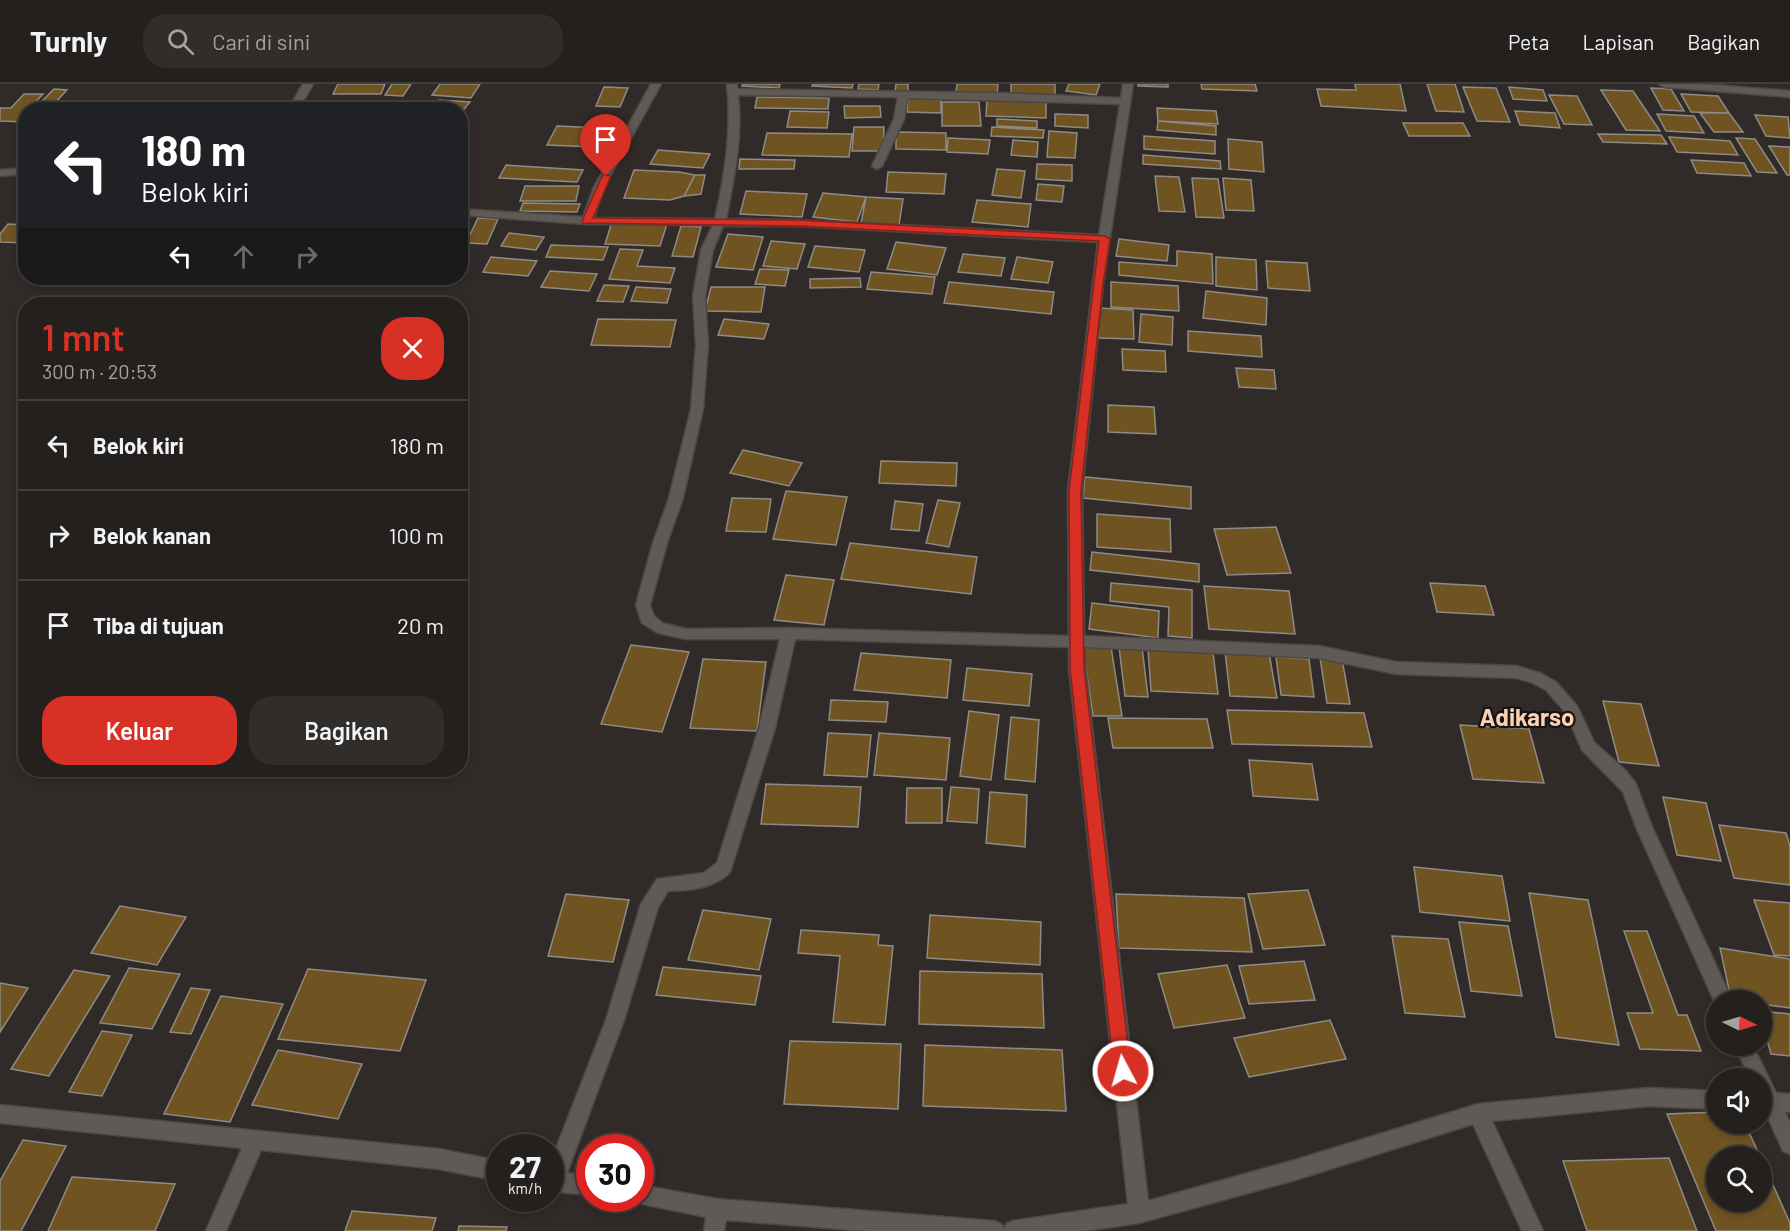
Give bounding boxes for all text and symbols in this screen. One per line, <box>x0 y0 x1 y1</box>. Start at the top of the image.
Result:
search box <box>143 14 563 68</box>
text: Turnly <box>30 24 107 58</box>
icon: search <box>164 25 197 58</box>
text: Cari di sini <box>212 28 310 54</box>
text: Peta <box>1508 29 1549 54</box>
text: Lapisan <box>1582 29 1654 54</box>
text: Bagikan <box>1687 29 1760 54</box>
pin <box>580 114 631 176</box>
icon: arrive <box>589 123 622 156</box>
text: 180 m <box>141 124 246 174</box>
icon: left <box>42 126 120 204</box>
text: Belok kiri <box>141 175 249 207</box>
icon: left <box>164 240 197 273</box>
icon: ahead <box>227 240 260 273</box>
icon: right <box>290 240 323 273</box>
text: 1 mnt <box>42 315 125 358</box>
button: close <box>381 317 444 380</box>
text: 300 m · 20:53 <box>42 359 157 383</box>
icon: left <box>42 429 75 462</box>
text: Belok kiri <box>93 432 184 458</box>
text: 180 m <box>390 432 444 458</box>
icon: right <box>42 519 75 552</box>
text: Belok kanan <box>93 522 211 548</box>
text: 100 m <box>389 522 444 548</box>
icon: arrive <box>42 609 75 642</box>
text: Tiba di tujuan <box>93 612 224 638</box>
text: 20 m <box>397 612 444 638</box>
button: Keluar <box>42 696 237 765</box>
button: Bagikan <box>249 696 444 765</box>
district label: Adikarso <box>1480 702 1574 731</box>
north arrow <box>1706 990 1772 1056</box>
map controls <box>1706 990 1772 1212</box>
position arrow <box>1091 1039 1155 1103</box>
button: sound <box>1706 1068 1772 1134</box>
speed limit sign: 30 <box>576 1134 654 1212</box>
button: search <box>1706 1146 1772 1212</box>
text: 27 <box>509 1148 541 1184</box>
text: km/h <box>508 1179 542 1197</box>

